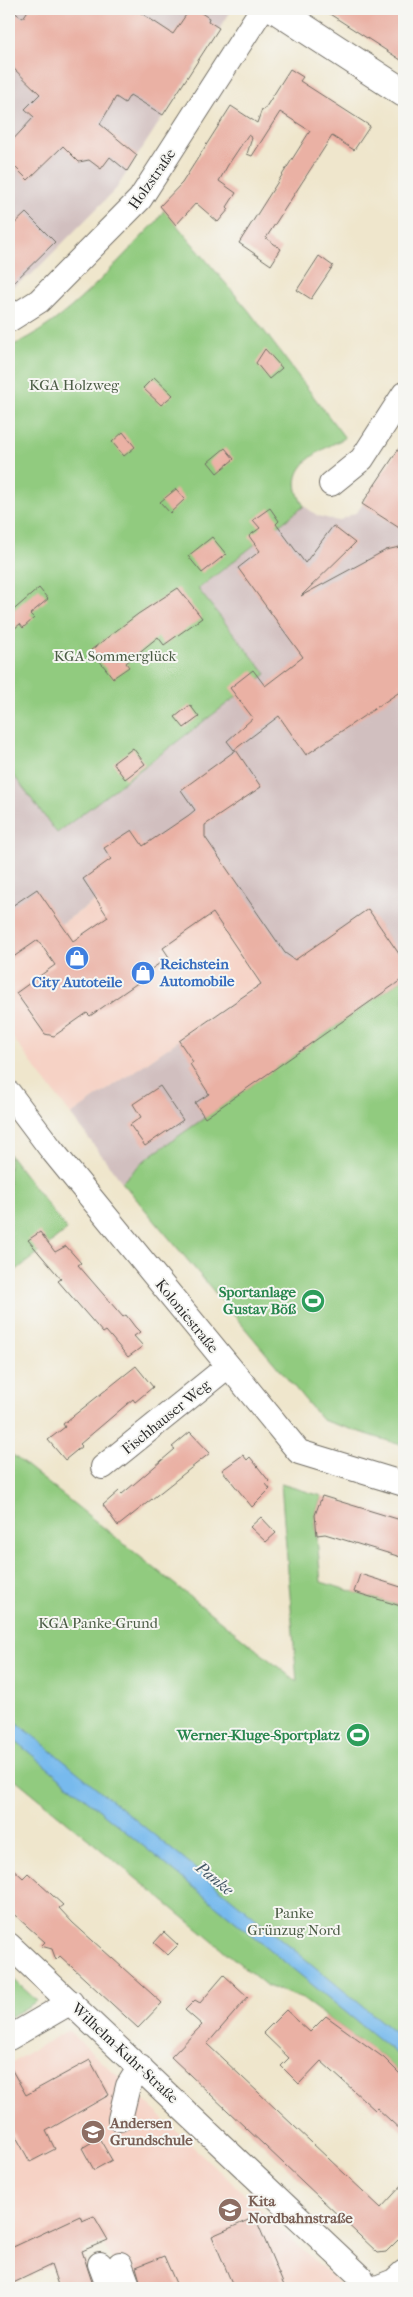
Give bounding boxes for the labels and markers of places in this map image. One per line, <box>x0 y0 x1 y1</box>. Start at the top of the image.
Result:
shop icon: City Autoteile <box>64 945 90 971</box>
place label: Reichstein Automobile <box>159 955 235 990</box>
shop icon: Reichstein Automobile <box>130 960 156 986</box>
place label: City Autoteile <box>32 973 123 991</box>
place label: Sportanlage Gustav Böß <box>219 1283 297 1318</box>
sports icon: Sportanlage Gustav Böß <box>300 1288 326 1314</box>
sports icon: Werner-Kluge-Sportplatz <box>345 1722 371 1748</box>
place label: Werner-Kluge-Sportplatz <box>176 1726 340 1744</box>
place label: Andersen Grundschule <box>109 2114 193 2149</box>
school or university icon: Andersen Grundschule <box>80 2119 106 2145</box>
place label: Kita Nordbahnstraße <box>248 2192 353 2227</box>
school or university icon: Kita Nordbahnstraße <box>217 2197 243 2223</box>

